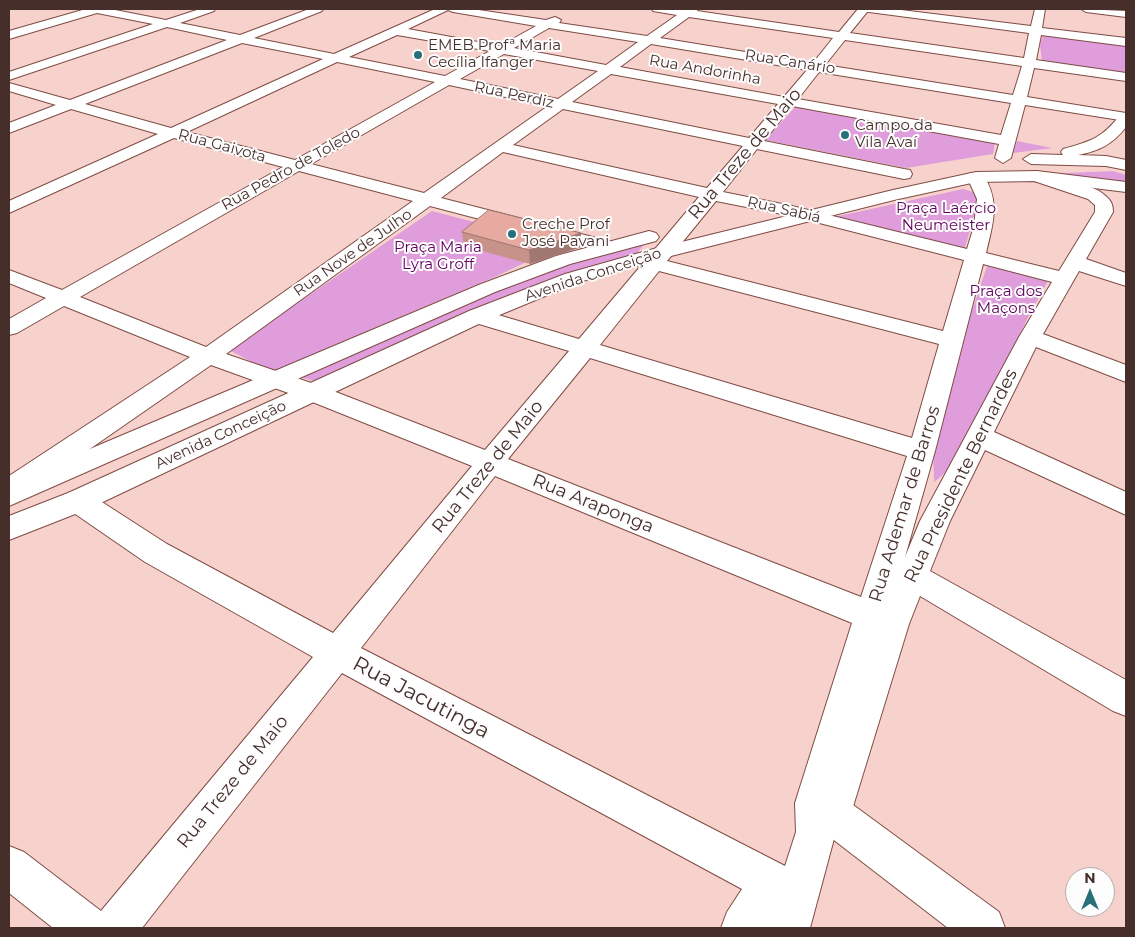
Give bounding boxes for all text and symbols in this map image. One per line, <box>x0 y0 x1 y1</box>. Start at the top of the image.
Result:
place label: EMEB Profª Maria Cecília Ifanger <box>428 37 561 72</box>
street label: Rua Canário <box>743 46 837 78</box>
marker: EMEB Profª Maria Cecília Ifanger <box>412 49 424 61</box>
street label: Rua Andorinha <box>648 51 762 89</box>
street label: Rua Perdiz <box>472 78 556 112</box>
street label: Rua Treze de Maio <box>684 84 806 224</box>
place label: Campo da Vila Avaí <box>855 117 933 152</box>
street label: Rua Pedro de Toledo <box>219 123 363 215</box>
street label: Rua Gaivota <box>176 126 268 166</box>
marker: Campo da Vila Avaí <box>839 129 851 141</box>
street label: Rua Sabiá <box>746 193 822 227</box>
park label: Praça Laércio Neumeister <box>896 200 996 235</box>
street label: Rua Nove de Julho <box>290 205 416 301</box>
place label: Creche Prof José Pavani <box>522 216 610 251</box>
marker: Creche Prof José Pavani <box>506 228 518 240</box>
park label: Praça Maria Lyra Groff <box>394 239 482 274</box>
street label: Avenida Conceição <box>523 244 663 306</box>
park label: Praça dos Maçons <box>970 283 1042 318</box>
street label: Rua Presidente Bernardes <box>900 365 1022 587</box>
street label: Rua Treze de Maio <box>428 396 548 538</box>
street label: Avenida Conceição <box>153 397 289 473</box>
street label: Rua Ademar de Barros <box>865 403 945 605</box>
street label: Rua Araponga <box>529 470 657 538</box>
street label: Rua Jacutinga <box>348 651 494 745</box>
street label: Rua Treze de Maio <box>173 711 293 853</box>
north arrow <box>1065 867 1115 917</box>
text: N <box>1084 869 1096 887</box>

